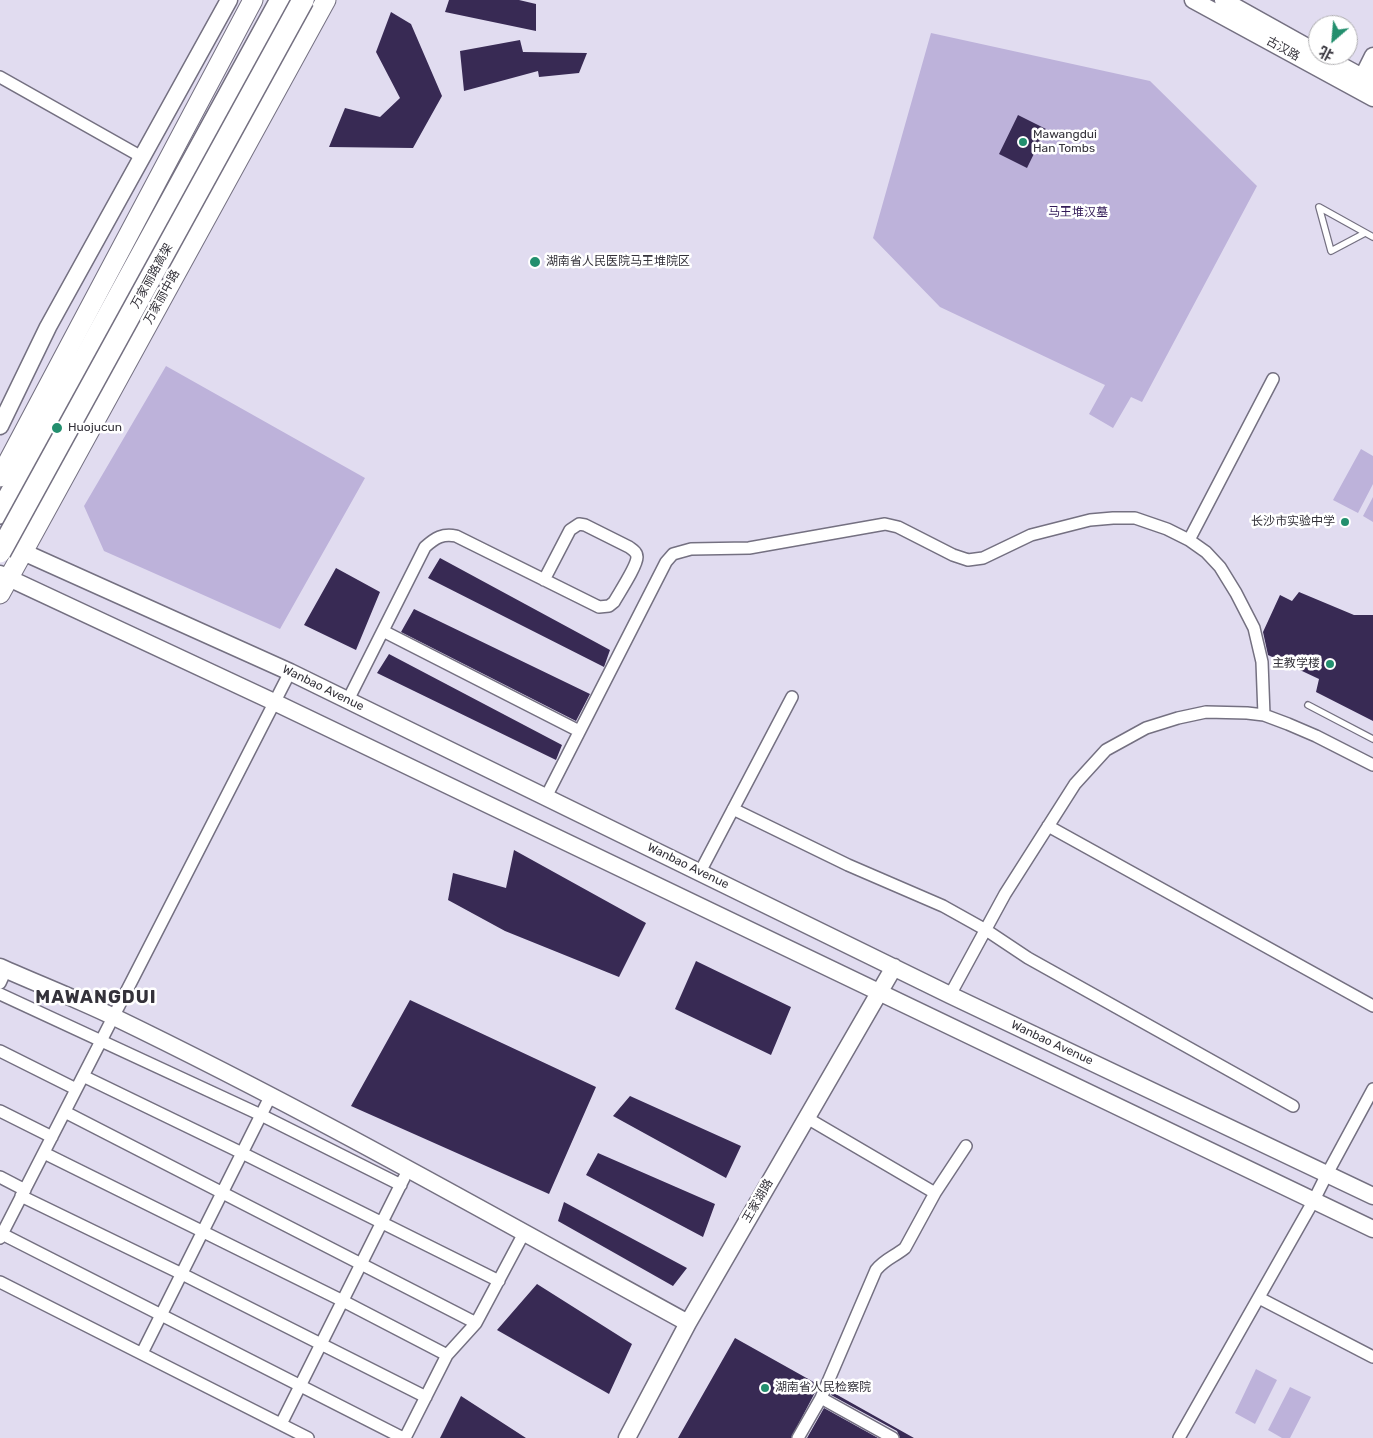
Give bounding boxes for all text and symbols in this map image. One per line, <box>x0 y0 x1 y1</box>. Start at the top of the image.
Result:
north arrow <box>1308 15 1358 65</box>
street label: 古汉路 <box>1264 34 1302 64</box>
text: 北 <box>1316 42 1337 64</box>
place label: Mawangdui Han Tombs <box>1033 128 1097 156</box>
marker: Mawangdui Han Tombs <box>1017 136 1029 148</box>
park label: 马王堆汉墓 <box>1048 206 1108 220</box>
street label: 万家丽路高架 <box>128 241 176 311</box>
marker: 湖南省人民医院马王堆院区 <box>528 255 542 269</box>
place label: 湖南省人民医院马王堆院区 <box>546 255 690 269</box>
street label: 万家丽中路 <box>141 267 183 327</box>
marker: Huojucun <box>50 421 64 435</box>
place label: Huojucun <box>68 421 122 435</box>
place label: 长沙市实验中学 <box>1251 515 1335 529</box>
marker: 长沙市实验中学 <box>1339 516 1351 528</box>
place label: 主教学楼 <box>1272 657 1320 671</box>
marker: 主教学楼 <box>1324 658 1336 670</box>
street label: Wanbao Avenue <box>280 662 366 714</box>
street label: Wanbao Avenue <box>645 840 731 892</box>
district label: MAWANGDUI <box>34 987 158 1009</box>
street label: Wanbao Avenue <box>1009 1018 1095 1068</box>
street label: 王家湖路 <box>740 1177 776 1225</box>
place label: 湖南省人民检察院 <box>775 1381 871 1395</box>
marker: 湖南省人民检察院 <box>759 1382 771 1394</box>

